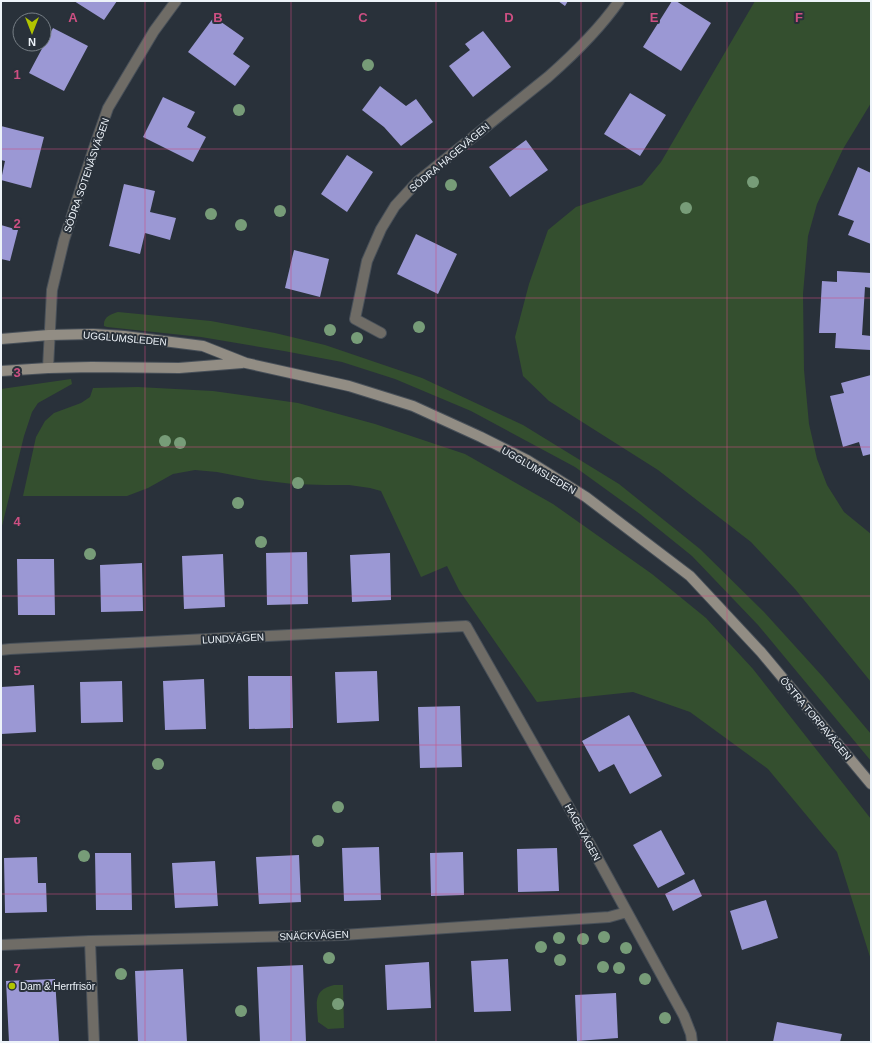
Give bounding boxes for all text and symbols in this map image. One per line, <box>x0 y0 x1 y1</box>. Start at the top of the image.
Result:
text: A <box>68 10 78 25</box>
text: B <box>213 10 223 25</box>
text: C <box>358 10 368 25</box>
text: D <box>504 10 514 25</box>
text: E <box>650 10 659 25</box>
text: F <box>795 10 803 25</box>
north arrow <box>12 12 52 52</box>
text: N <box>28 36 36 48</box>
text: 1 <box>13 67 21 82</box>
street label: SÖDRA SOTENÄSVÄGEN <box>62 116 111 234</box>
street label: SÖDRA HAGEVÄGEN <box>407 121 492 194</box>
text: 2 <box>13 216 21 231</box>
street label: UGGLUMSLEDEN <box>83 329 167 348</box>
text: 3 <box>13 365 21 380</box>
street label: UGGLUMSLEDEN <box>500 445 578 496</box>
text: 4 <box>13 514 21 529</box>
street label: LUNDVÄGEN <box>202 631 264 646</box>
text: 5 <box>13 663 21 678</box>
street label: ÖSTRA TORPAVÄGEN <box>778 675 853 762</box>
street label: HAGEVÄGEN <box>562 802 603 863</box>
text: 6 <box>13 812 21 827</box>
street label: SNÄCKVÄGEN <box>279 929 349 942</box>
text: 7 <box>13 961 21 976</box>
marker: Dam & Herrfrisör <box>7 981 17 991</box>
place label: Dam & Herrfrisör <box>20 981 96 992</box>

